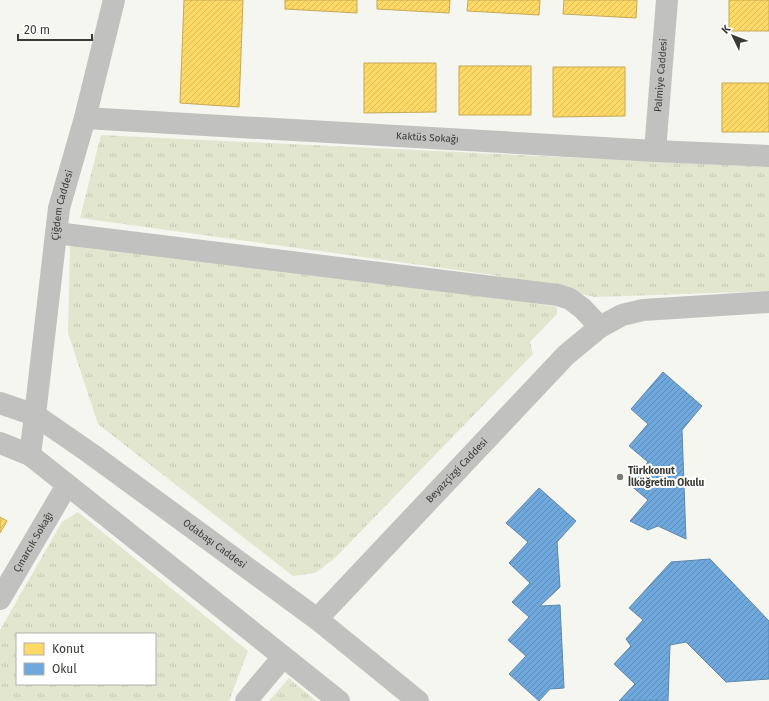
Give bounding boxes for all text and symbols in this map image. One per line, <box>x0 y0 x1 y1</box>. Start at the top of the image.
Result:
scale bar <box>18 16 92 42</box>
north arrow <box>713 16 753 56</box>
text: K <box>719 22 734 37</box>
text: 20 m <box>24 23 50 37</box>
street label: Palmiye Caddesi <box>652 38 670 113</box>
street label: Kaktüs Sokağı <box>396 130 459 146</box>
street label: Çiğdem Caddesi <box>49 168 76 241</box>
street label: Beyazçizgi Caddesi <box>424 436 490 505</box>
place label: Türkkonut İlköğretim Okulu <box>628 465 704 489</box>
marker: Türkkonut İlköğretim Okulu <box>615 472 625 482</box>
street label: Çınarcık Sokağı <box>11 510 56 575</box>
street label: Odabaşı Caddesi <box>180 517 249 571</box>
legend <box>16 633 156 685</box>
text: Konut <box>52 642 85 656</box>
text: Okul <box>52 662 77 676</box>

